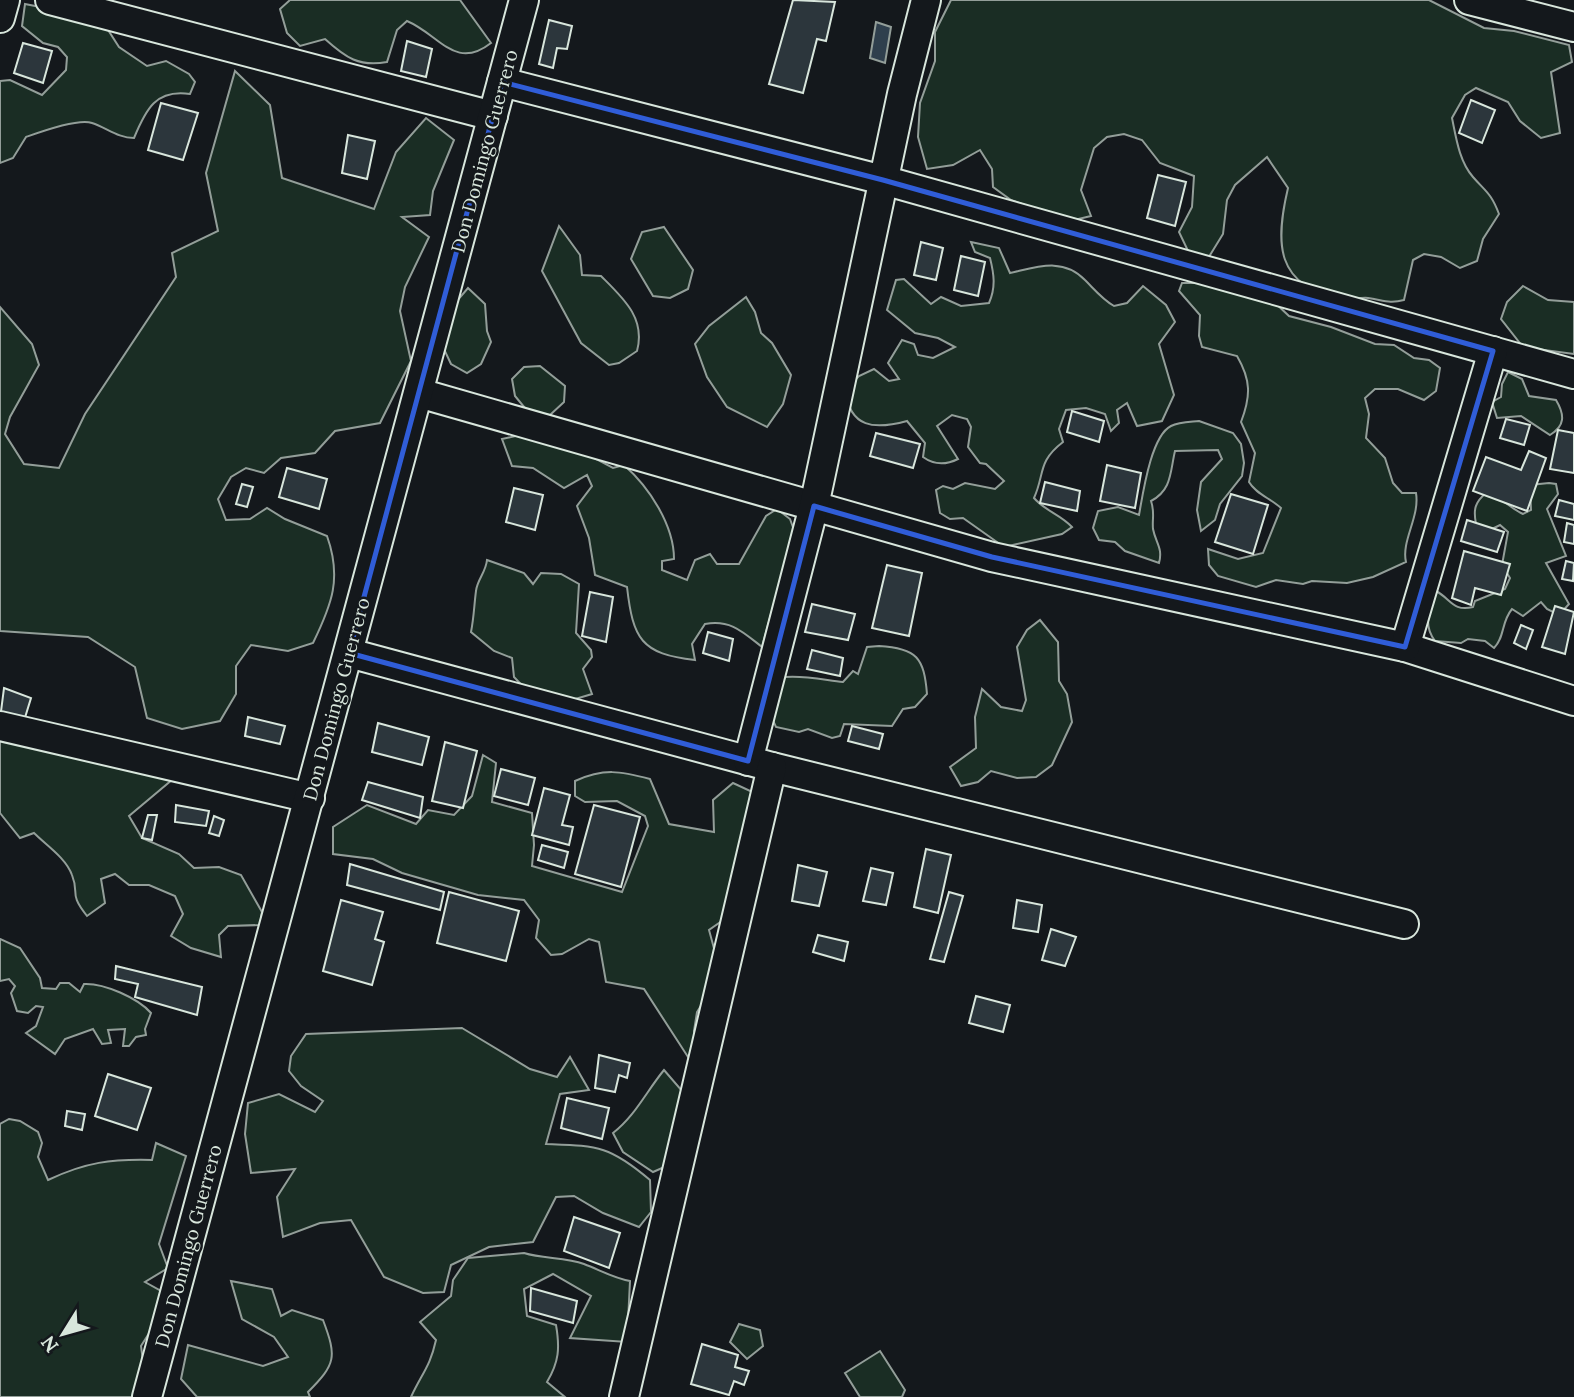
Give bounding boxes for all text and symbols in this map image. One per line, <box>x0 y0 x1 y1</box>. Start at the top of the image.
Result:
street label: Don Domingo Guerrero <box>445 47 523 255</box>
street label: Don Domingo Guerrero <box>297 595 375 803</box>
street label: Don Domingo Guerrero <box>149 1142 227 1350</box>
north arrow <box>28 1299 98 1369</box>
text: N <box>35 1331 63 1357</box>

